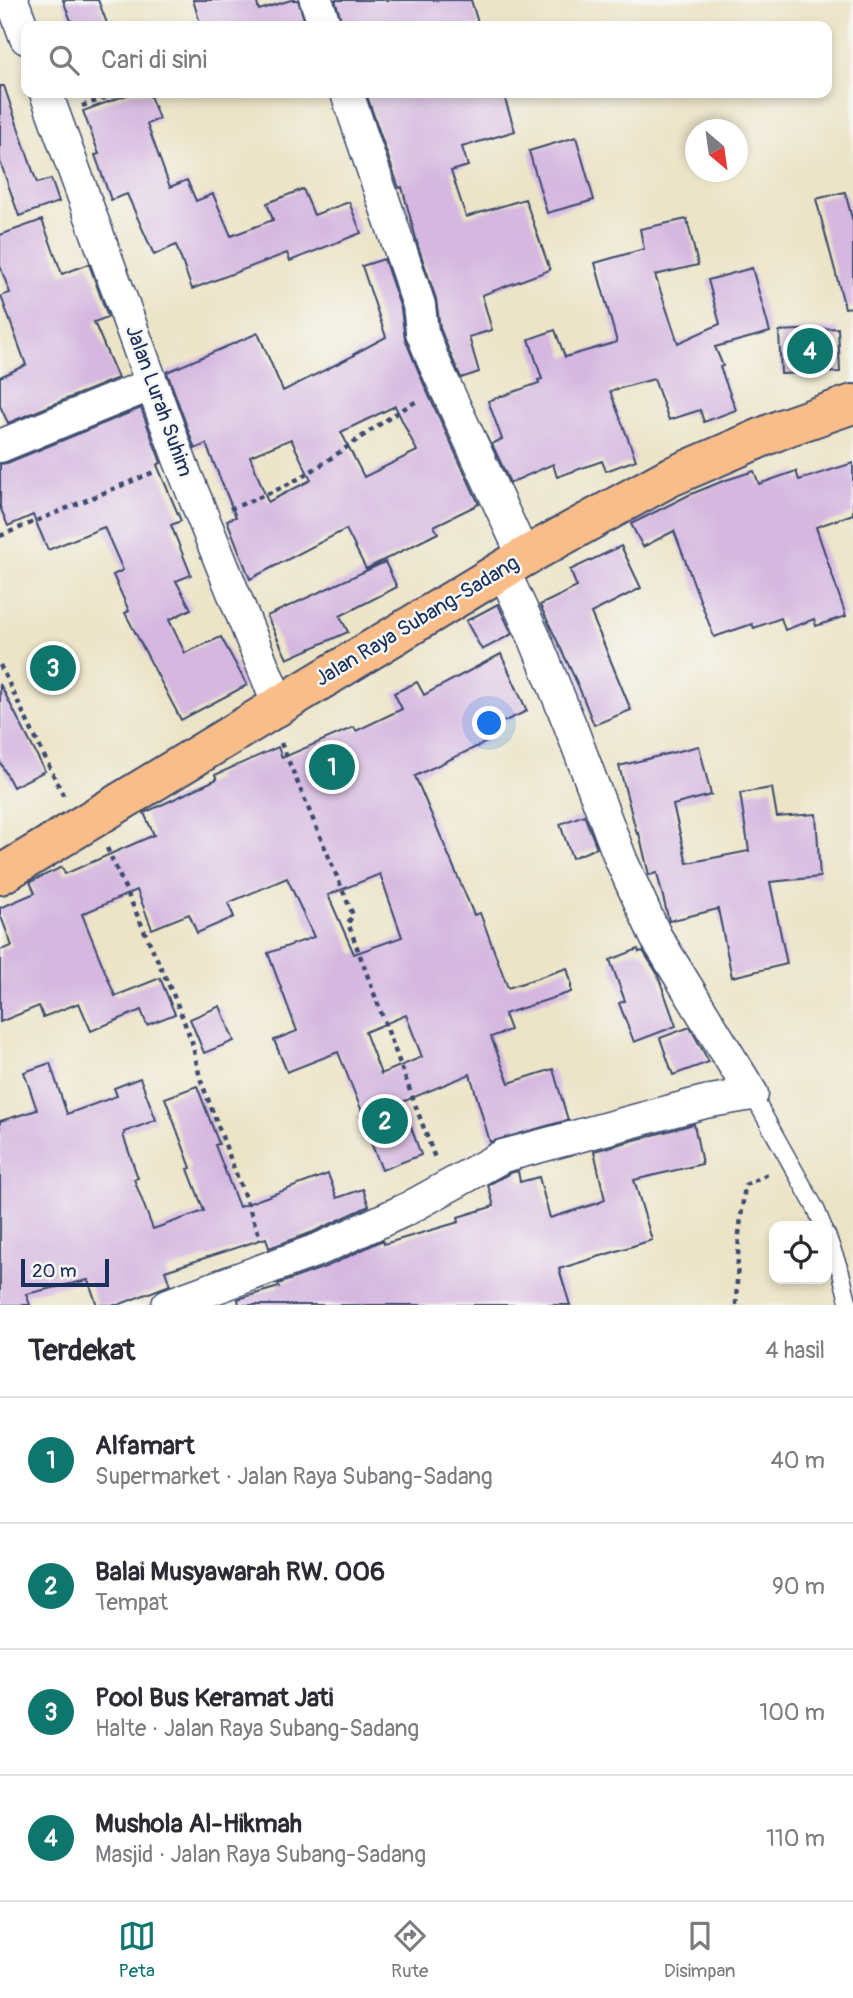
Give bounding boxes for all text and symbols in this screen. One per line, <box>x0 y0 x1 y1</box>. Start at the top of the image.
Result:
search box <box>21 21 832 98</box>
icon: search <box>45 41 83 79</box>
text: Cari di sini <box>101 44 207 76</box>
north arrow <box>685 119 748 182</box>
street label: Jalan Lurah Suhim <box>119 322 199 480</box>
pin: 4 <box>787 325 833 377</box>
street label: Jalan Raya Subang-Sadang <box>310 549 524 693</box>
pin: 3 <box>30 642 76 694</box>
your location <box>472 706 506 740</box>
pin: 1 <box>309 741 355 793</box>
pin: 2 <box>362 1095 408 1147</box>
map controls <box>769 1221 832 1284</box>
button: locate <box>769 1221 832 1284</box>
scale bar <box>21 1256 108 1288</box>
text: 20 m <box>32 1259 77 1283</box>
text: Terdekat <box>28 1332 135 1369</box>
text: 4 hasil <box>765 1336 825 1365</box>
text: Alfamart <box>95 1430 195 1462</box>
text: 1 <box>47 1446 56 1475</box>
text: 40 m <box>771 1446 825 1475</box>
text: Supermarket · Jalan Raya Subang-Sadang <box>95 1462 493 1491</box>
text: Balai Musyawarah RW. 006 <box>95 1556 385 1588</box>
text: 2 <box>45 1572 57 1601</box>
text: 90 m <box>772 1572 825 1601</box>
text: Tempat <box>95 1588 168 1617</box>
text: Pool Bus Keramat Jati <box>95 1682 333 1714</box>
text: 3 <box>45 1698 57 1727</box>
text: 100 m <box>759 1698 825 1727</box>
text: Halte · Jalan Raya Subang-Sadang <box>95 1714 419 1743</box>
text: Mushola Al-Hikmah <box>95 1808 302 1840</box>
text: 4 <box>44 1824 58 1853</box>
text: 110 m <box>766 1824 825 1853</box>
text: Masjid · Jalan Raya Subang-Sadang <box>95 1840 426 1869</box>
tab: Peta <box>118 1917 156 1983</box>
tab: Rute <box>391 1917 429 1983</box>
tab: Disimpan <box>664 1917 735 1983</box>

